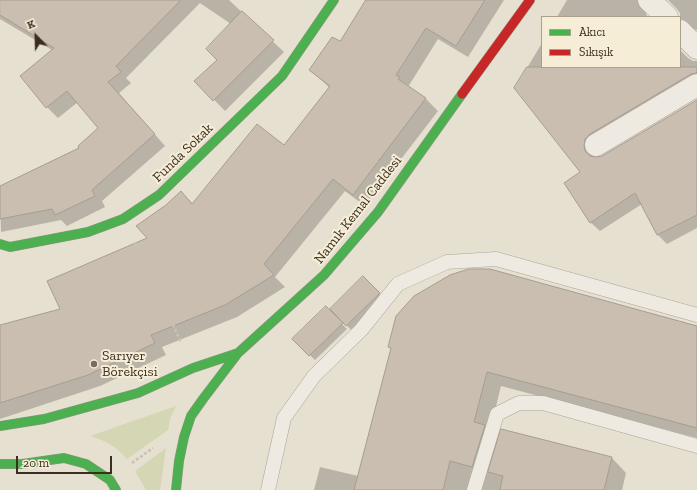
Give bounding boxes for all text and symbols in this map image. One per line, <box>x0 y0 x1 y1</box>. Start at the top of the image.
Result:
north arrow <box>16 16 56 56</box>
legend <box>541 16 681 68</box>
text: K <box>25 17 37 32</box>
text: Akıcı <box>579 25 605 39</box>
text: Sıkışık <box>579 45 613 59</box>
street label: Funda Sokak <box>149 120 217 186</box>
street label: Namık Kemal Caddesi <box>311 153 405 267</box>
place label: Sarıyer Börekçisi <box>102 348 158 380</box>
marker: Sarıyer Börekçisi <box>89 359 99 369</box>
scale bar <box>18 448 114 474</box>
text: 20 m <box>23 456 49 470</box>

